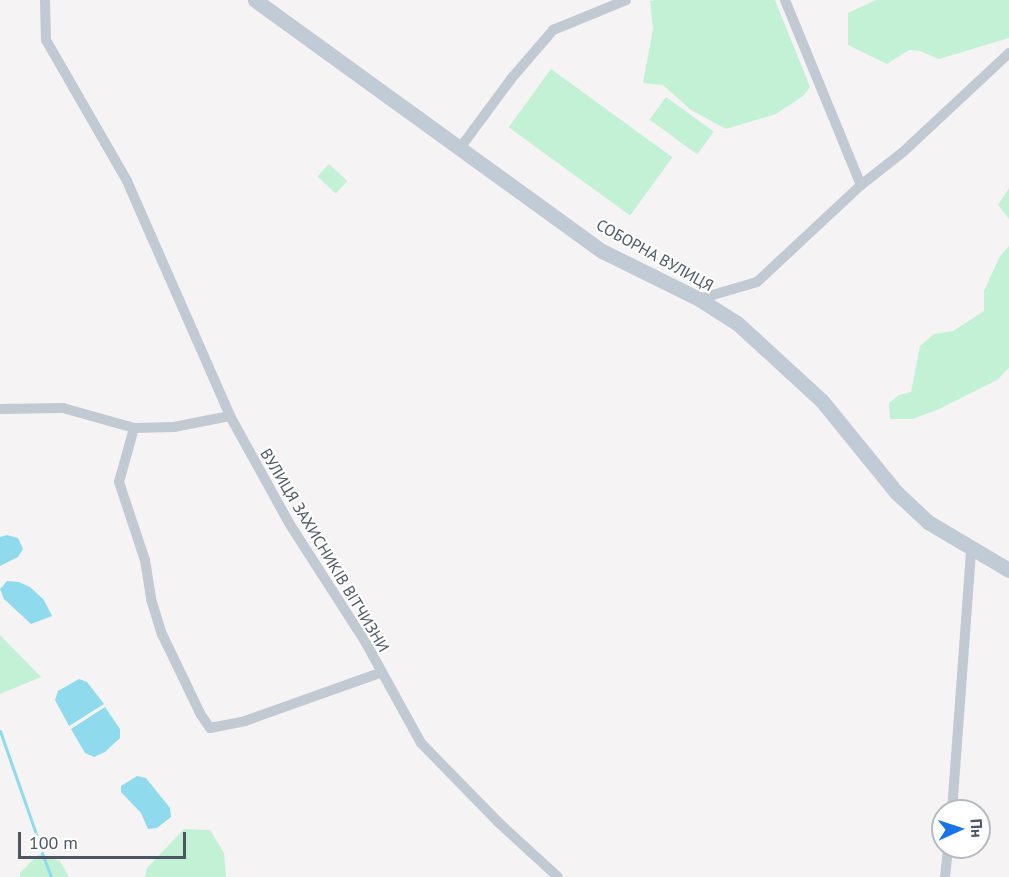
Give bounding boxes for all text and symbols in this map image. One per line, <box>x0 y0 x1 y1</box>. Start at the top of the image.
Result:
street label: СОБОРНА ВУЛИЦЯ <box>593 215 717 295</box>
street label: ВУЛИЦЯ ЗАХИСНИКІВ ВІТЧИЗНИ <box>256 445 394 655</box>
north arrow <box>931 799 991 859</box>
text: Пн <box>966 818 987 838</box>
scale bar <box>21 820 189 858</box>
text: 100 m <box>29 831 78 854</box>

